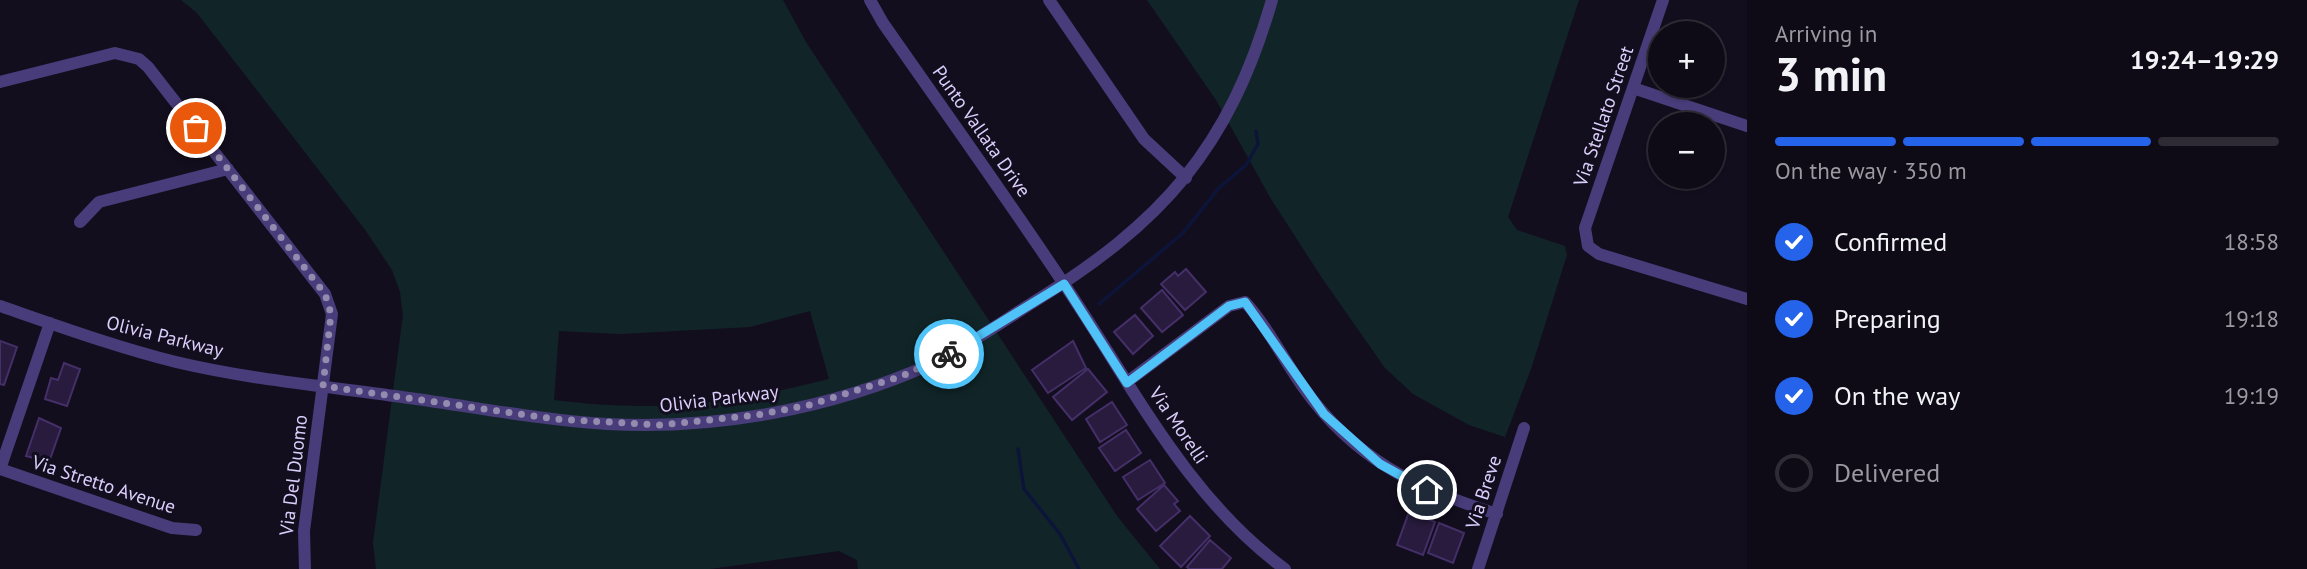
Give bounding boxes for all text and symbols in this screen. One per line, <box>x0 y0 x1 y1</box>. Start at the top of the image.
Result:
text: Arriving in <box>1775 19 1877 48</box>
map controls <box>1648 21 1725 189</box>
button: + <box>1648 21 1725 98</box>
street label: Via Stellato Street <box>1567 42 1638 190</box>
text: 19:24–19:29 <box>2130 43 2279 76</box>
text: 3 min <box>1775 44 1887 104</box>
street label: Punto Vallata Drive <box>928 61 1036 201</box>
pin <box>166 98 226 158</box>
icon: bag <box>177 109 215 147</box>
button: − <box>1648 112 1725 189</box>
text: On the way · 350 m <box>1775 156 1967 185</box>
icon: check <box>1775 223 1813 261</box>
text: Confirmed <box>1834 225 1947 258</box>
text: 18:58 <box>2224 227 2279 256</box>
icon: check <box>1775 300 1813 338</box>
text: Preparing <box>1834 302 1941 335</box>
text: 19:18 <box>2224 304 2279 333</box>
street label: Olivia Parkway <box>104 310 226 362</box>
courier <box>914 319 984 389</box>
icon: bike <box>930 335 968 373</box>
icon: check <box>1775 377 1813 415</box>
street label: Olivia Parkway <box>658 379 780 417</box>
text: On the way <box>1834 379 1960 412</box>
street label: Via Morelli <box>1144 381 1214 468</box>
text: 19:19 <box>2224 381 2279 410</box>
street label: Via Del Duomo <box>274 413 312 538</box>
street label: Via Stretto Avenue <box>28 449 179 519</box>
street label: Via Breve <box>1460 452 1506 533</box>
text: Delivered <box>1834 456 1940 489</box>
pin <box>1397 460 1457 520</box>
icon: home <box>1408 471 1446 509</box>

